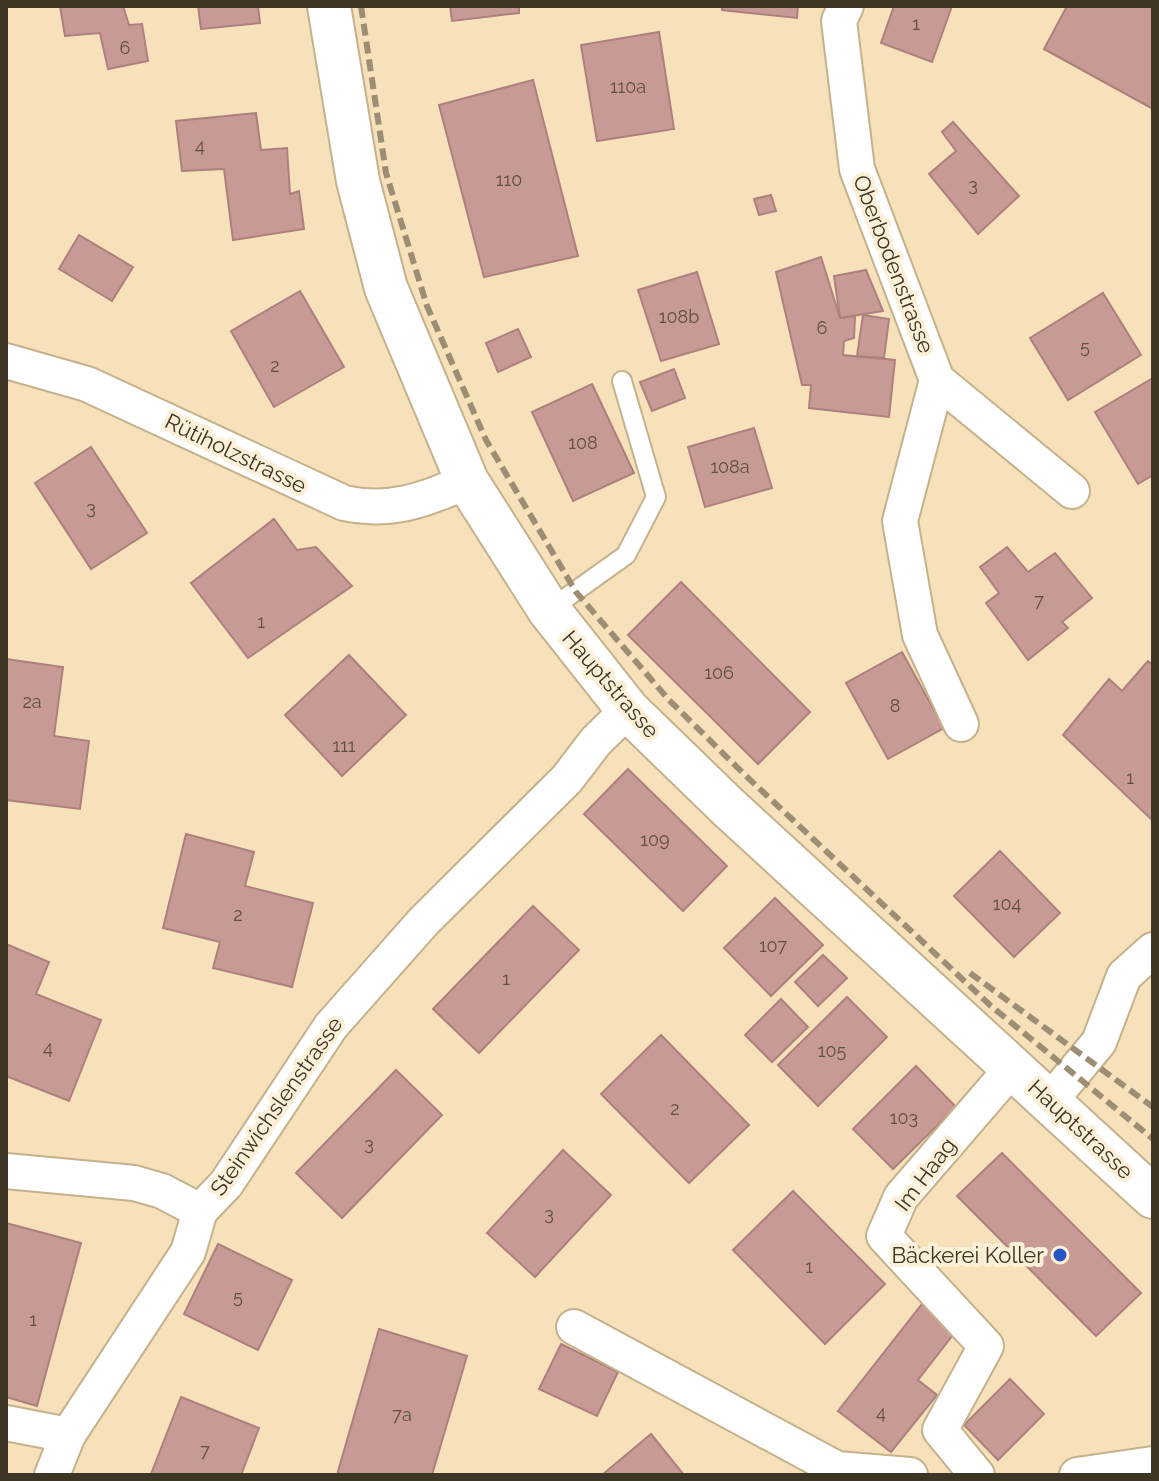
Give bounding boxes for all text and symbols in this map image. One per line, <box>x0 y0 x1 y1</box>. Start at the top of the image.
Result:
house number: 1 <box>912 13 920 34</box>
house number: 6 <box>120 37 131 58</box>
house number: 110a <box>610 76 646 97</box>
house number: 4 <box>195 135 205 156</box>
house number: 110 <box>496 169 522 190</box>
street label: Oberbodenstrasse <box>848 171 940 357</box>
house number: 3 <box>968 174 978 195</box>
house number: 108b <box>659 306 699 327</box>
house number: 6 <box>817 317 828 338</box>
house number: 5 <box>1080 336 1090 357</box>
house number: 2 <box>270 355 280 376</box>
street label: Rütiholzstrasse <box>161 408 311 498</box>
house number: 108 <box>568 432 598 453</box>
house number: 108a <box>710 456 750 477</box>
house number: 3 <box>86 497 96 518</box>
house number: 7 <box>1034 590 1044 611</box>
house number: 1 <box>257 611 265 632</box>
street label: Hauptstrasse <box>557 625 665 743</box>
house number: 106 <box>704 662 734 683</box>
house number: 2a <box>22 691 42 712</box>
house number: 8 <box>890 695 900 716</box>
house number: 111 <box>332 735 356 756</box>
house number: 1 <box>1126 767 1134 788</box>
house number: 109 <box>640 829 670 850</box>
house number: 104 <box>993 893 1021 914</box>
house number: 2 <box>233 904 243 925</box>
house number: 107 <box>759 935 787 956</box>
house number: 1 <box>502 968 510 989</box>
street label: Steinwichslenstrasse <box>204 1011 348 1200</box>
house number: 4 <box>43 1037 53 1058</box>
house number: 105 <box>818 1040 846 1061</box>
street label: Hauptstrasse <box>1023 1074 1139 1184</box>
house number: 2 <box>670 1098 680 1119</box>
house number: 103 <box>890 1107 918 1128</box>
street label: Im Haag <box>889 1132 961 1216</box>
house number: 3 <box>364 1133 374 1154</box>
house number: 3 <box>544 1203 554 1224</box>
place label: Bäckerei Koller <box>891 1242 1044 1268</box>
marker: Bäckerei Koller <box>1051 1246 1069 1264</box>
house number: 1 <box>805 1256 813 1277</box>
house number: 5 <box>233 1286 243 1307</box>
house number: 1 <box>29 1309 37 1330</box>
house number: 4 <box>876 1402 886 1423</box>
house number: 7a <box>392 1404 412 1425</box>
house number: 7 <box>200 1440 210 1461</box>

